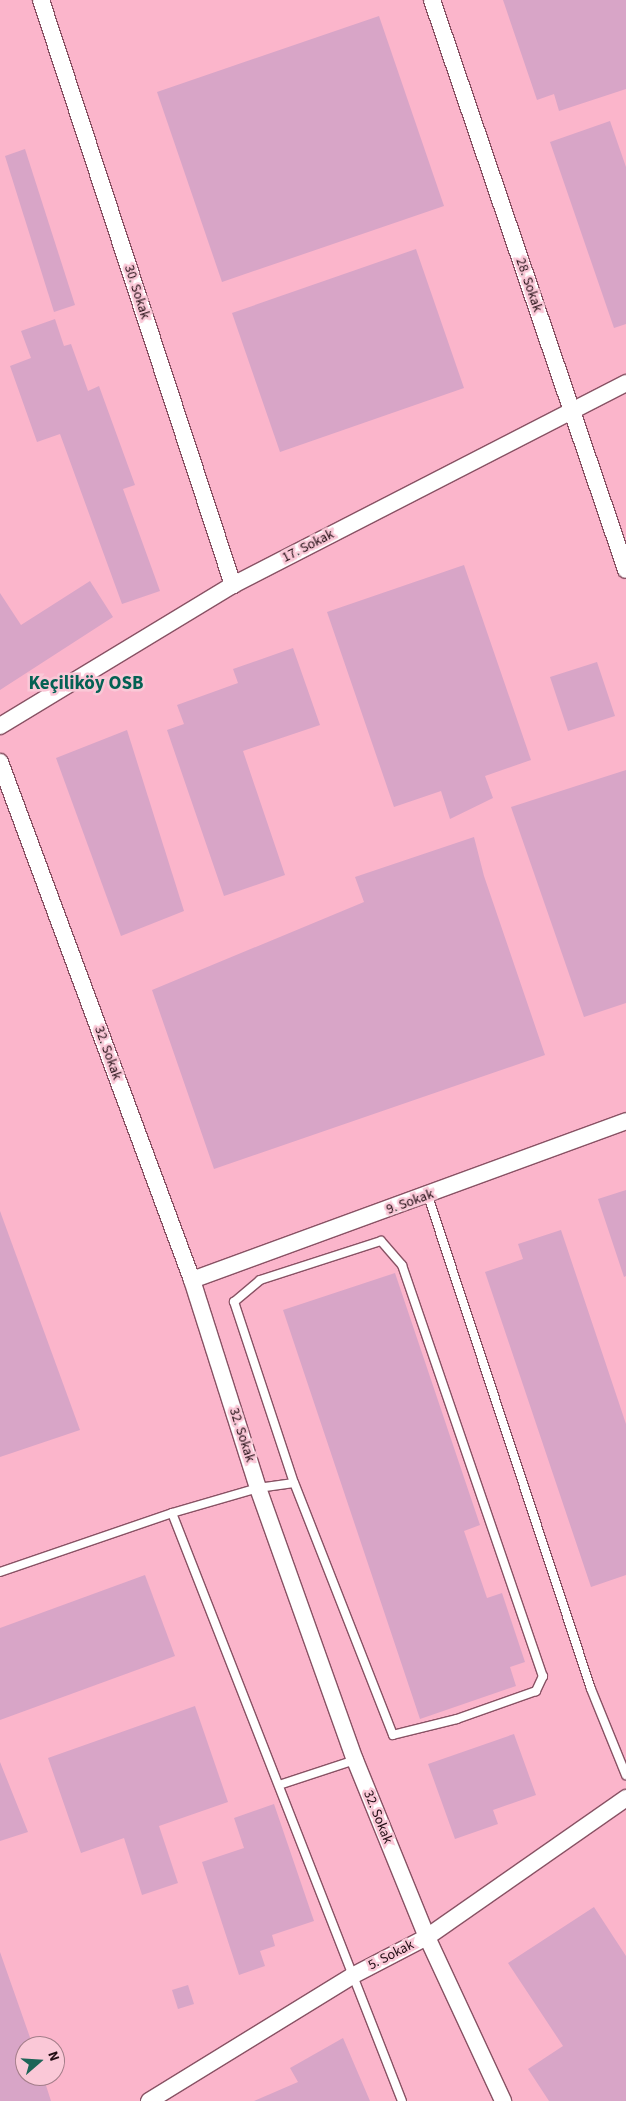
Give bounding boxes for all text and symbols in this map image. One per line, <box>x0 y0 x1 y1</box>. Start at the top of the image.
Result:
street label: 28. Sokak <box>512 256 546 314</box>
street label: 30. Sokak <box>120 263 154 321</box>
street label: 17. Sokak <box>279 526 337 566</box>
district label: Keçiliköy OSB <box>28 673 144 695</box>
street label: 32. Sokak <box>91 1024 125 1082</box>
street label: 9. Sokak <box>384 1186 436 1218</box>
street label: 32. Sokak <box>225 1406 259 1464</box>
street label: 32. Sokak <box>360 1788 396 1846</box>
street label: 5. Sokak <box>365 1936 417 1974</box>
north arrow <box>15 2036 65 2086</box>
text: N <box>42 2049 64 2064</box>

